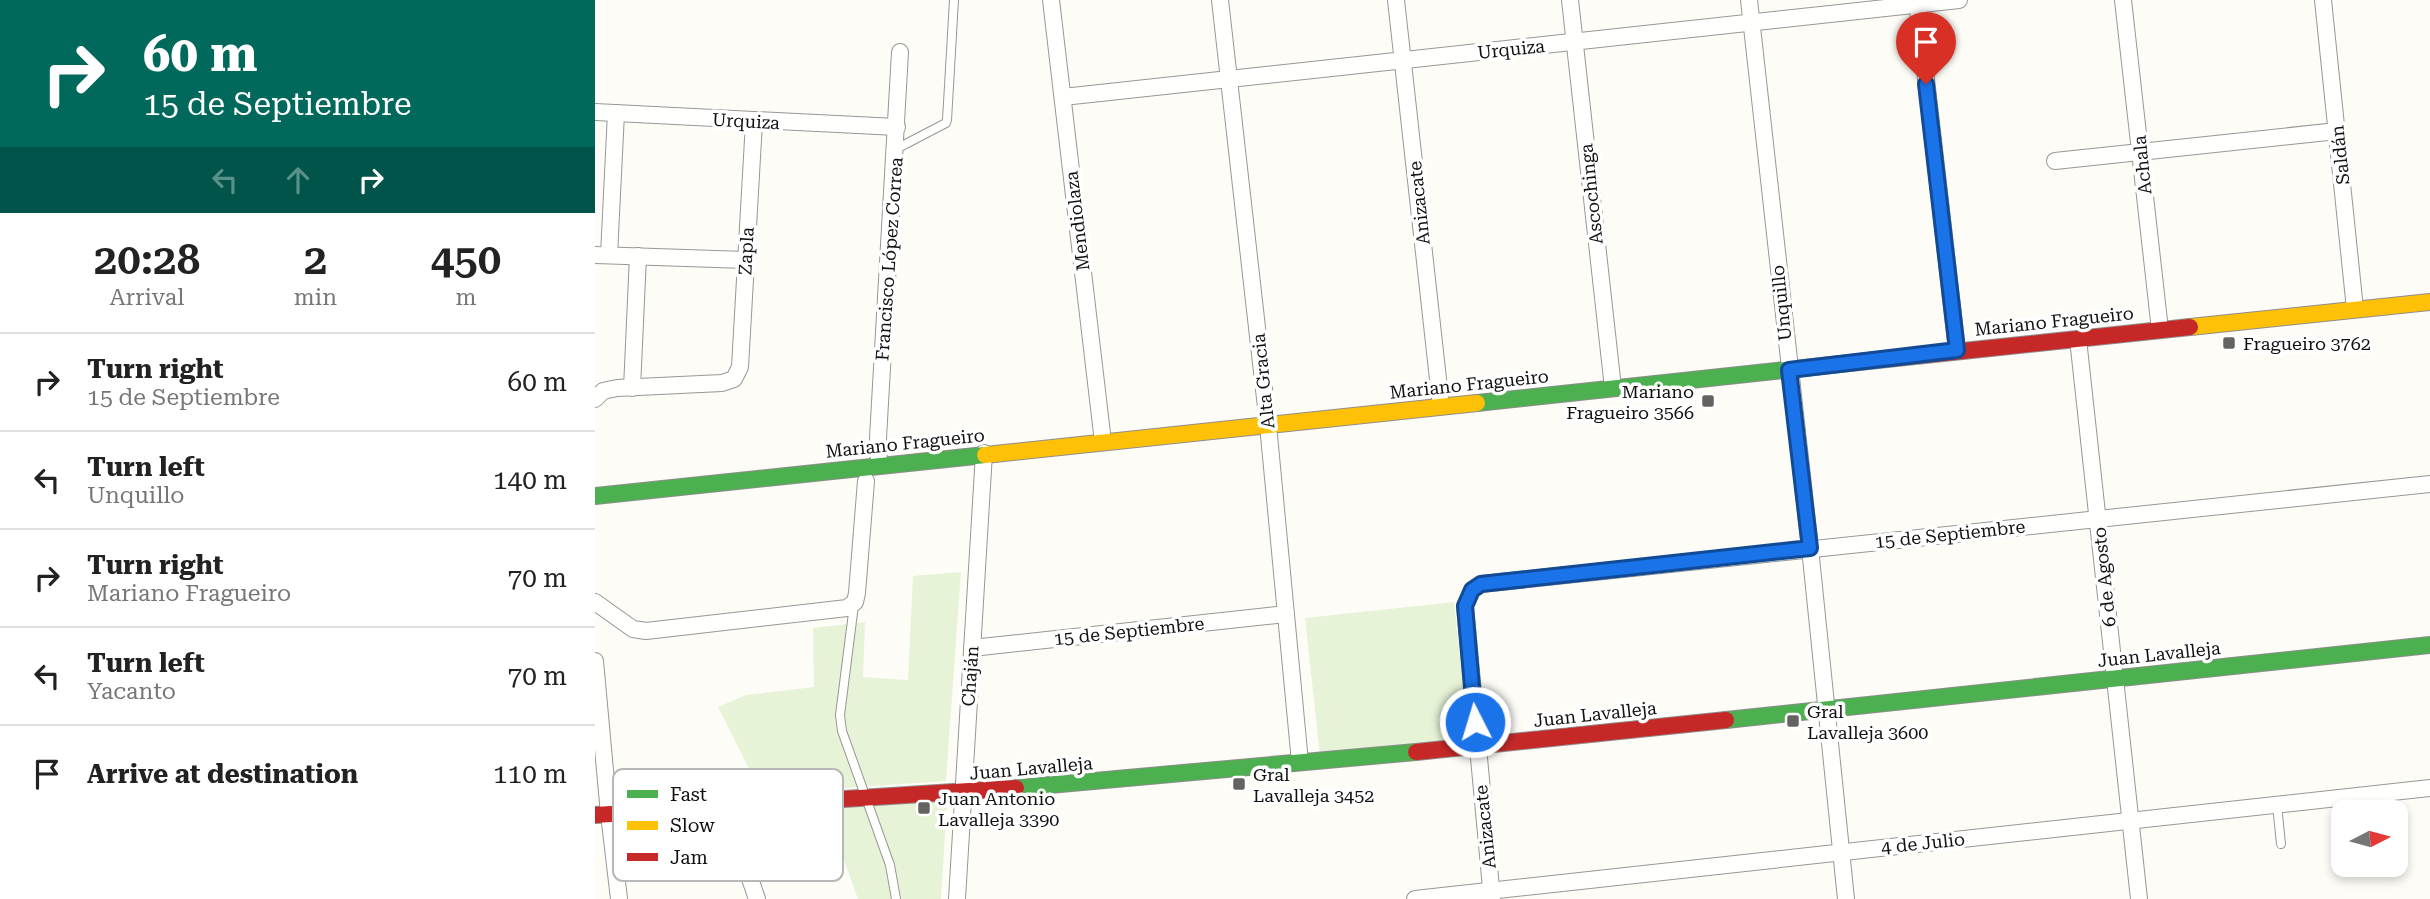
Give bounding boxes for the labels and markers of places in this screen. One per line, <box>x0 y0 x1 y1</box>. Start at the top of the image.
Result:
pin <box>1896 12.0 1956 84</box>
place label: Fragueiro 3762 <box>2243 333 2371 354</box>
marker: Fragueiro 3762 <box>2221 335 2237 351</box>
place label: Mariano Fragueiro 3566 <box>1566 381 1694 423</box>
marker: Mariano Fragueiro 3566 <box>1700 393 1716 409</box>
place label: Gral Lavalleja 3600 <box>1807 701 1928 743</box>
marker: Gral Lavalleja 3600 <box>1785 713 1801 729</box>
place label: Gral Lavalleja 3452 <box>1253 764 1374 806</box>
marker: Gral Lavalleja 3452 <box>1231 776 1247 792</box>
place label: Juan Antonio Lavalleja 3390 <box>938 788 1059 830</box>
marker: Juan Antonio Lavalleja 3390 <box>916 800 932 816</box>

